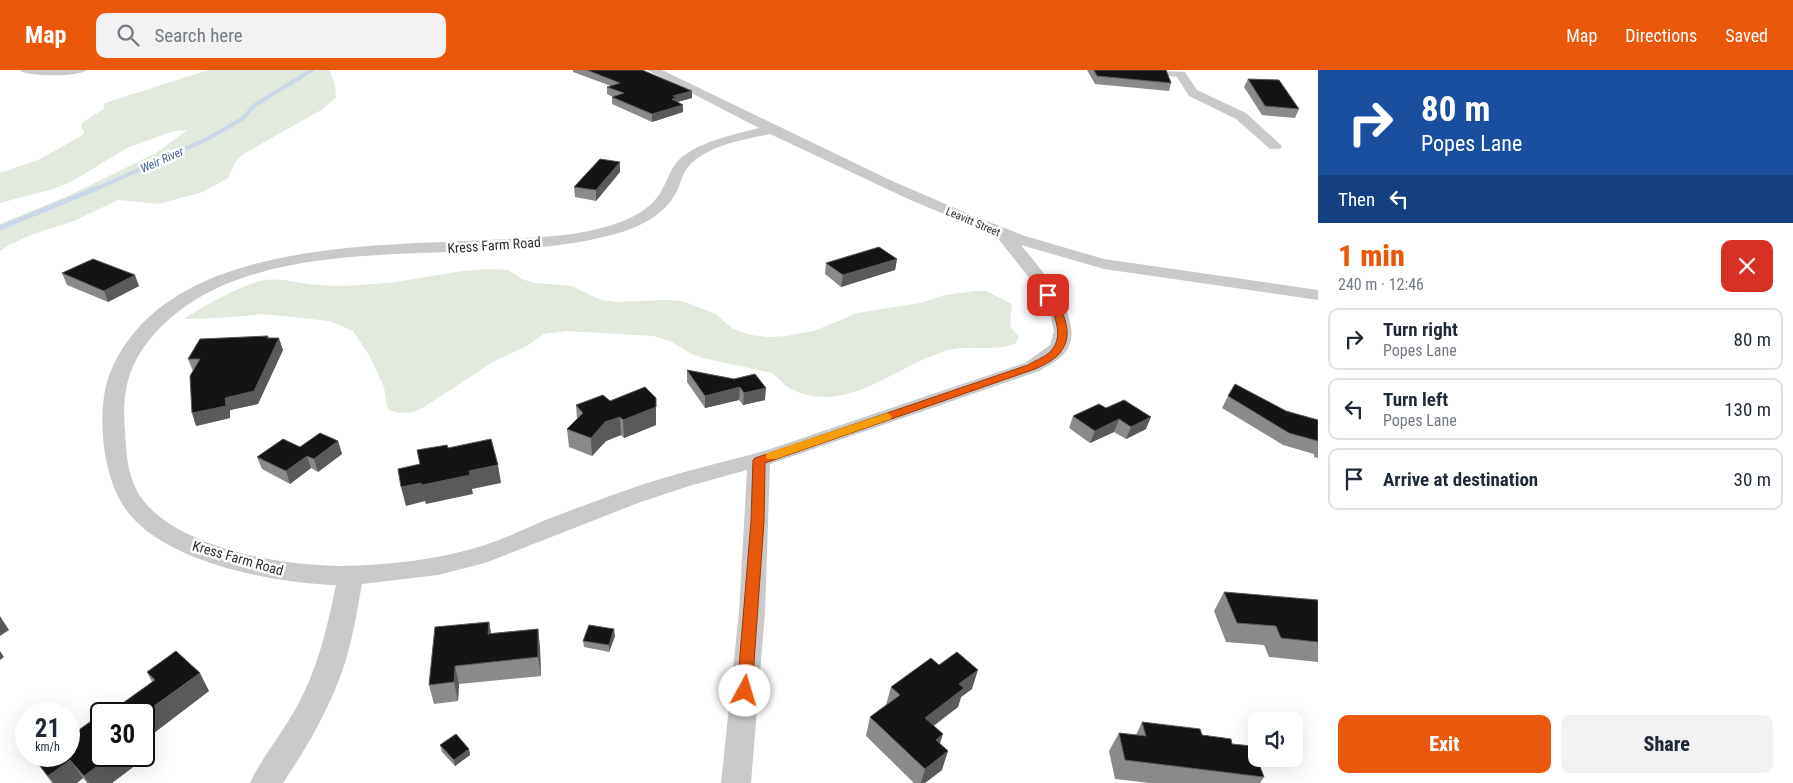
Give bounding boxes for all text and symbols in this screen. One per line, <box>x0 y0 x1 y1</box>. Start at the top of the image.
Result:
search box <box>96 13 446 58</box>
text: Map <box>25 21 66 49</box>
icon: search <box>114 21 142 49</box>
text: Search here <box>154 24 243 47</box>
text: Map <box>1566 25 1597 46</box>
text: Directions <box>1625 25 1697 46</box>
text: Saved <box>1725 25 1768 46</box>
text: 80 m <box>1421 89 1490 130</box>
icon: right <box>1338 90 1403 155</box>
text: Popes Lane <box>1421 131 1522 156</box>
water label: Weir River <box>138 144 186 176</box>
icon: left <box>1385 185 1413 213</box>
text: Then <box>1338 188 1375 211</box>
street label: Leavitt Street <box>944 205 1002 239</box>
street label: Kress Farm Road <box>447 234 541 256</box>
text: 1 min <box>1338 238 1405 273</box>
button: close <box>1721 240 1773 292</box>
pin <box>1027 274 1069 316</box>
text: 240 m · 12:46 <box>1338 275 1424 294</box>
icon: arrive <box>1034 281 1062 309</box>
text: Turn right <box>1383 318 1458 341</box>
icon: right <box>1340 325 1368 353</box>
text: 80 m <box>1734 328 1771 351</box>
text: Popes Lane <box>1383 341 1457 360</box>
text: Turn left <box>1383 388 1448 411</box>
icon: left <box>1340 395 1368 423</box>
text: 130 m <box>1724 398 1771 421</box>
text: Popes Lane <box>1383 411 1457 430</box>
icon: arrive <box>1340 465 1368 493</box>
text: Arrive at destination <box>1383 468 1538 491</box>
text: 30 m <box>1734 468 1771 491</box>
street label: Kress Farm Road <box>191 537 285 579</box>
position arrow <box>718 664 770 716</box>
speed limit sign: 30 <box>90 702 155 767</box>
map controls <box>1248 712 1303 767</box>
button: sound <box>1248 712 1303 767</box>
text: 21 <box>35 714 60 743</box>
button: Exit <box>1338 715 1551 773</box>
button: Share <box>1561 715 1773 773</box>
text: km/h <box>35 740 60 754</box>

